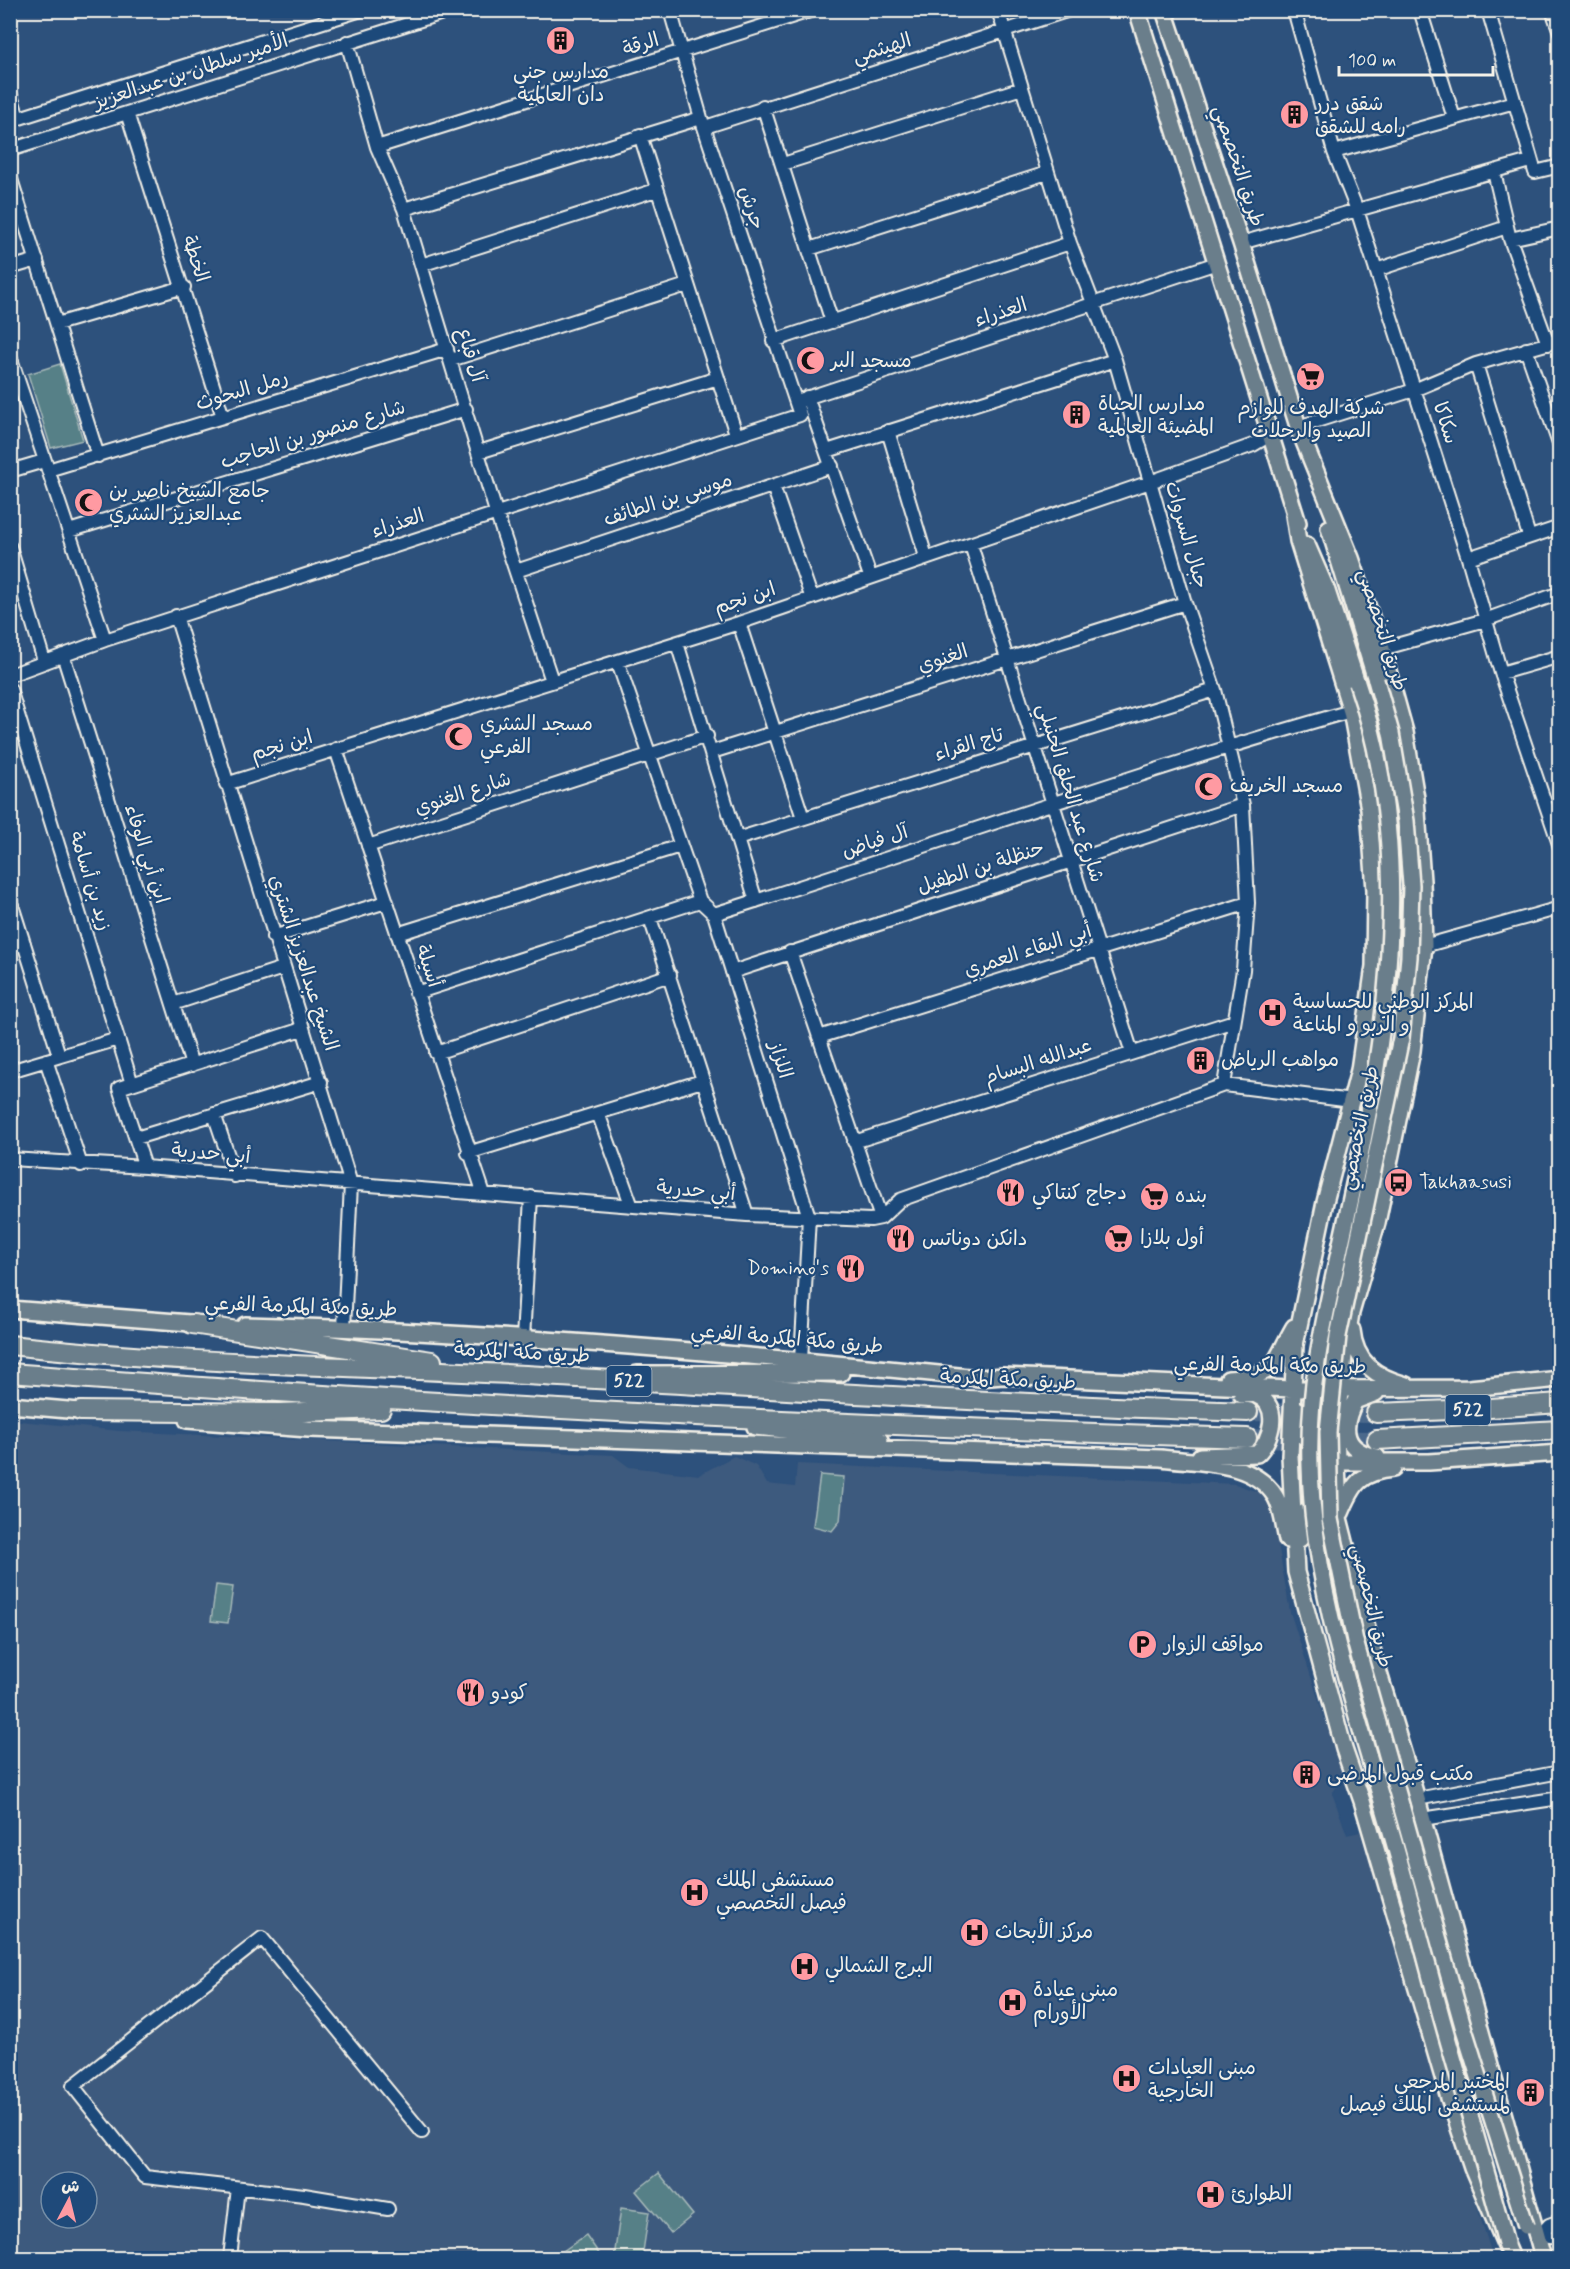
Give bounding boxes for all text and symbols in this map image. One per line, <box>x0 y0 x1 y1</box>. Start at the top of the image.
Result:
building icon: مدارس جنى دان العالمية <box>545 25 577 57</box>
street label: الأمير سلطان بن عبدالعزيز <box>88 27 292 117</box>
street label: الرقة <box>619 27 663 63</box>
street label: الهيثمي <box>849 27 916 74</box>
scale bar <box>1339 39 1494 77</box>
text: 100 m <box>1348 49 1396 73</box>
place label: مدارس جنى دان العالمية <box>513 59 609 109</box>
place label: شقق درر رامه للشقق <box>1314 91 1406 141</box>
building icon: شقق درر رامه للشقق <box>1278 99 1310 131</box>
street label: طريق التخصصي <box>1203 102 1270 231</box>
street label: جرش <box>731 183 771 233</box>
street label: الخطة <box>175 232 215 286</box>
street label: العذراء <box>971 292 1031 334</box>
street label: آل قباع <box>449 325 491 387</box>
mosque icon: مسجد البر <box>794 345 826 377</box>
place label: مسجد البر <box>829 348 912 375</box>
supermarket icon: شركة الهدف للوازم الصيد والرحلات <box>1295 361 1327 393</box>
street label: رمل البحوث <box>192 364 292 418</box>
place label: مدارس الحياة المضيئة العالمية <box>1098 391 1214 441</box>
street label: شارع منصور بن الحاجب <box>217 394 409 476</box>
place label: شركة الهدف للوازم الصيد والرحلات <box>1237 395 1385 445</box>
building icon: مدارس الحياة المضيئة العالمية <box>1061 399 1093 431</box>
street label: سكاكا <box>1426 399 1464 447</box>
street label: موسى بن الطائف <box>600 466 736 534</box>
place label: جامع الشيخ ناصر بن عبدالعزيز الشثري <box>109 478 270 528</box>
street label: جبال السروات <box>1158 478 1214 592</box>
mosque icon: جامع الشيخ ناصر بن عبدالعزيز الشثري <box>72 487 104 519</box>
street label: العذراء <box>368 503 428 545</box>
street label: طريق التخصصي <box>1348 566 1413 695</box>
street label: ابن نجم <box>711 576 779 622</box>
street label: الغنوي <box>914 638 972 680</box>
street label: شارع عبد الحلق الحنبلي <box>1027 700 1110 887</box>
place label: مسجد الشثري الفرعي <box>480 711 593 764</box>
mosque icon: مسجد الشثري الفرعي <box>443 720 475 752</box>
street label: تاج القراء <box>931 722 1007 768</box>
street label: ابن نجم <box>248 724 316 768</box>
street label: شارع الغنوي <box>411 766 515 822</box>
mosque icon: مسجد الخريف <box>1193 770 1225 802</box>
place label: مسجد الخريف <box>1230 773 1343 800</box>
street label: ابن أبي الوفاء <box>114 801 175 908</box>
street label: آل فياض <box>838 818 913 865</box>
street label: زيد بن أسامة <box>62 828 118 934</box>
street label: حنظلة بن الطفيل <box>914 835 1048 901</box>
street label: الشيخ عبدالعزيز الشتري <box>262 871 344 1055</box>
street label: أبي البقاء العمري <box>961 918 1096 987</box>
street label: أسيلة <box>408 941 448 991</box>
place label: المركز الوطني للحساسية و الربو و المناعة <box>1293 989 1474 1039</box>
hospital icon: المركز الوطني للحساسية و الربو و المناعة <box>1256 997 1288 1029</box>
street label: عبدالله البسام <box>981 1032 1096 1093</box>
street label: اللزاز <box>761 1036 798 1082</box>
building icon: مواهب الرياض <box>1184 1044 1216 1076</box>
place label: مواهب الرياض <box>1221 1047 1339 1074</box>
street label: طريق التخصصي <box>1334 1063 1389 1193</box>
street label: أبي حدرية <box>170 1137 252 1174</box>
bus stop icon: Takhaasusi <box>1382 1166 1414 1198</box>
place label: Takhaasusi <box>1419 1169 1512 1196</box>
street label: أبي حدرية <box>655 1174 737 1211</box>
restaurant icon: دجاج كنتاكي <box>995 1177 1027 1209</box>
place label: دجاج كنتاكي <box>1032 1180 1127 1210</box>
supermarket icon: بنده <box>1138 1180 1170 1212</box>
place label: بنده <box>1175 1183 1207 1210</box>
supermarket icon: أول بلازا <box>1103 1222 1135 1254</box>
restaurant icon: دانكن دوناتس <box>885 1223 917 1255</box>
place label: أول بلازا <box>1140 1225 1204 1252</box>
place label: دانكن دوناتس <box>922 1226 1028 1253</box>
restaurant icon: Domino's <box>834 1252 866 1284</box>
place label: Domino's <box>747 1255 829 1282</box>
street label: طريق مكة المكرمة الفرعي <box>204 1290 398 1327</box>
street label: طريق مكة المكرمة الفرعي <box>690 1317 884 1364</box>
street label: طريق مكة المكرمة <box>453 1336 591 1370</box>
street label: طريق مكة المكرمة الفرعي <box>1173 1351 1367 1384</box>
street label: طريق مكة المكرمة <box>939 1363 1077 1397</box>
road number: 522 <box>606 1366 652 1396</box>
road number: 522 <box>1446 1395 1490 1425</box>
street label: طريق التخصصي <box>1341 1541 1398 1671</box>
parking icon: مواقف الزوار <box>1127 1629 1159 1661</box>
place label: مواقف الزوار <box>1162 1632 1264 1659</box>
restaurant icon: كودو <box>454 1677 486 1709</box>
place label: كودو <box>489 1680 528 1707</box>
building icon: مكتب قبول المرضى <box>1290 1758 1322 1790</box>
place label: مكتب قبول المرضى <box>1327 1761 1474 1788</box>
place label: مستشفى الملك فيصل التخصصي <box>716 1867 847 1920</box>
hospital icon: مستشفى الملك فيصل التخصصي <box>679 1876 711 1908</box>
hospital icon: مركز الأبحاث <box>958 1916 990 1948</box>
place label: مركز الأبحاث <box>995 1918 1093 1946</box>
hospital icon: البرج الشمالي <box>788 1950 820 1982</box>
place label: البرج الشمالي <box>825 1953 933 1983</box>
place label: مبنى عيادة الأورام <box>1033 1977 1118 2027</box>
hospital icon: مبنى عيادة الأورام <box>996 1986 1028 2018</box>
place label: مبنى العيادات الخارجية <box>1148 2055 1256 2105</box>
hospital icon: مبنى العيادات الخارجية <box>1111 2063 1143 2095</box>
place label: المختبر المرجعي لمستشفى الملك فيصل <box>1340 2069 1510 2119</box>
building icon: المختبر المرجعي لمستشفى الملك فيصل <box>1515 2077 1547 2109</box>
north arrow <box>39 2170 99 2230</box>
text: ش <box>61 2175 81 2198</box>
hospital icon: الطوارئ <box>1194 2178 1226 2210</box>
place label: الطوارئ <box>1231 2181 1292 2208</box>

